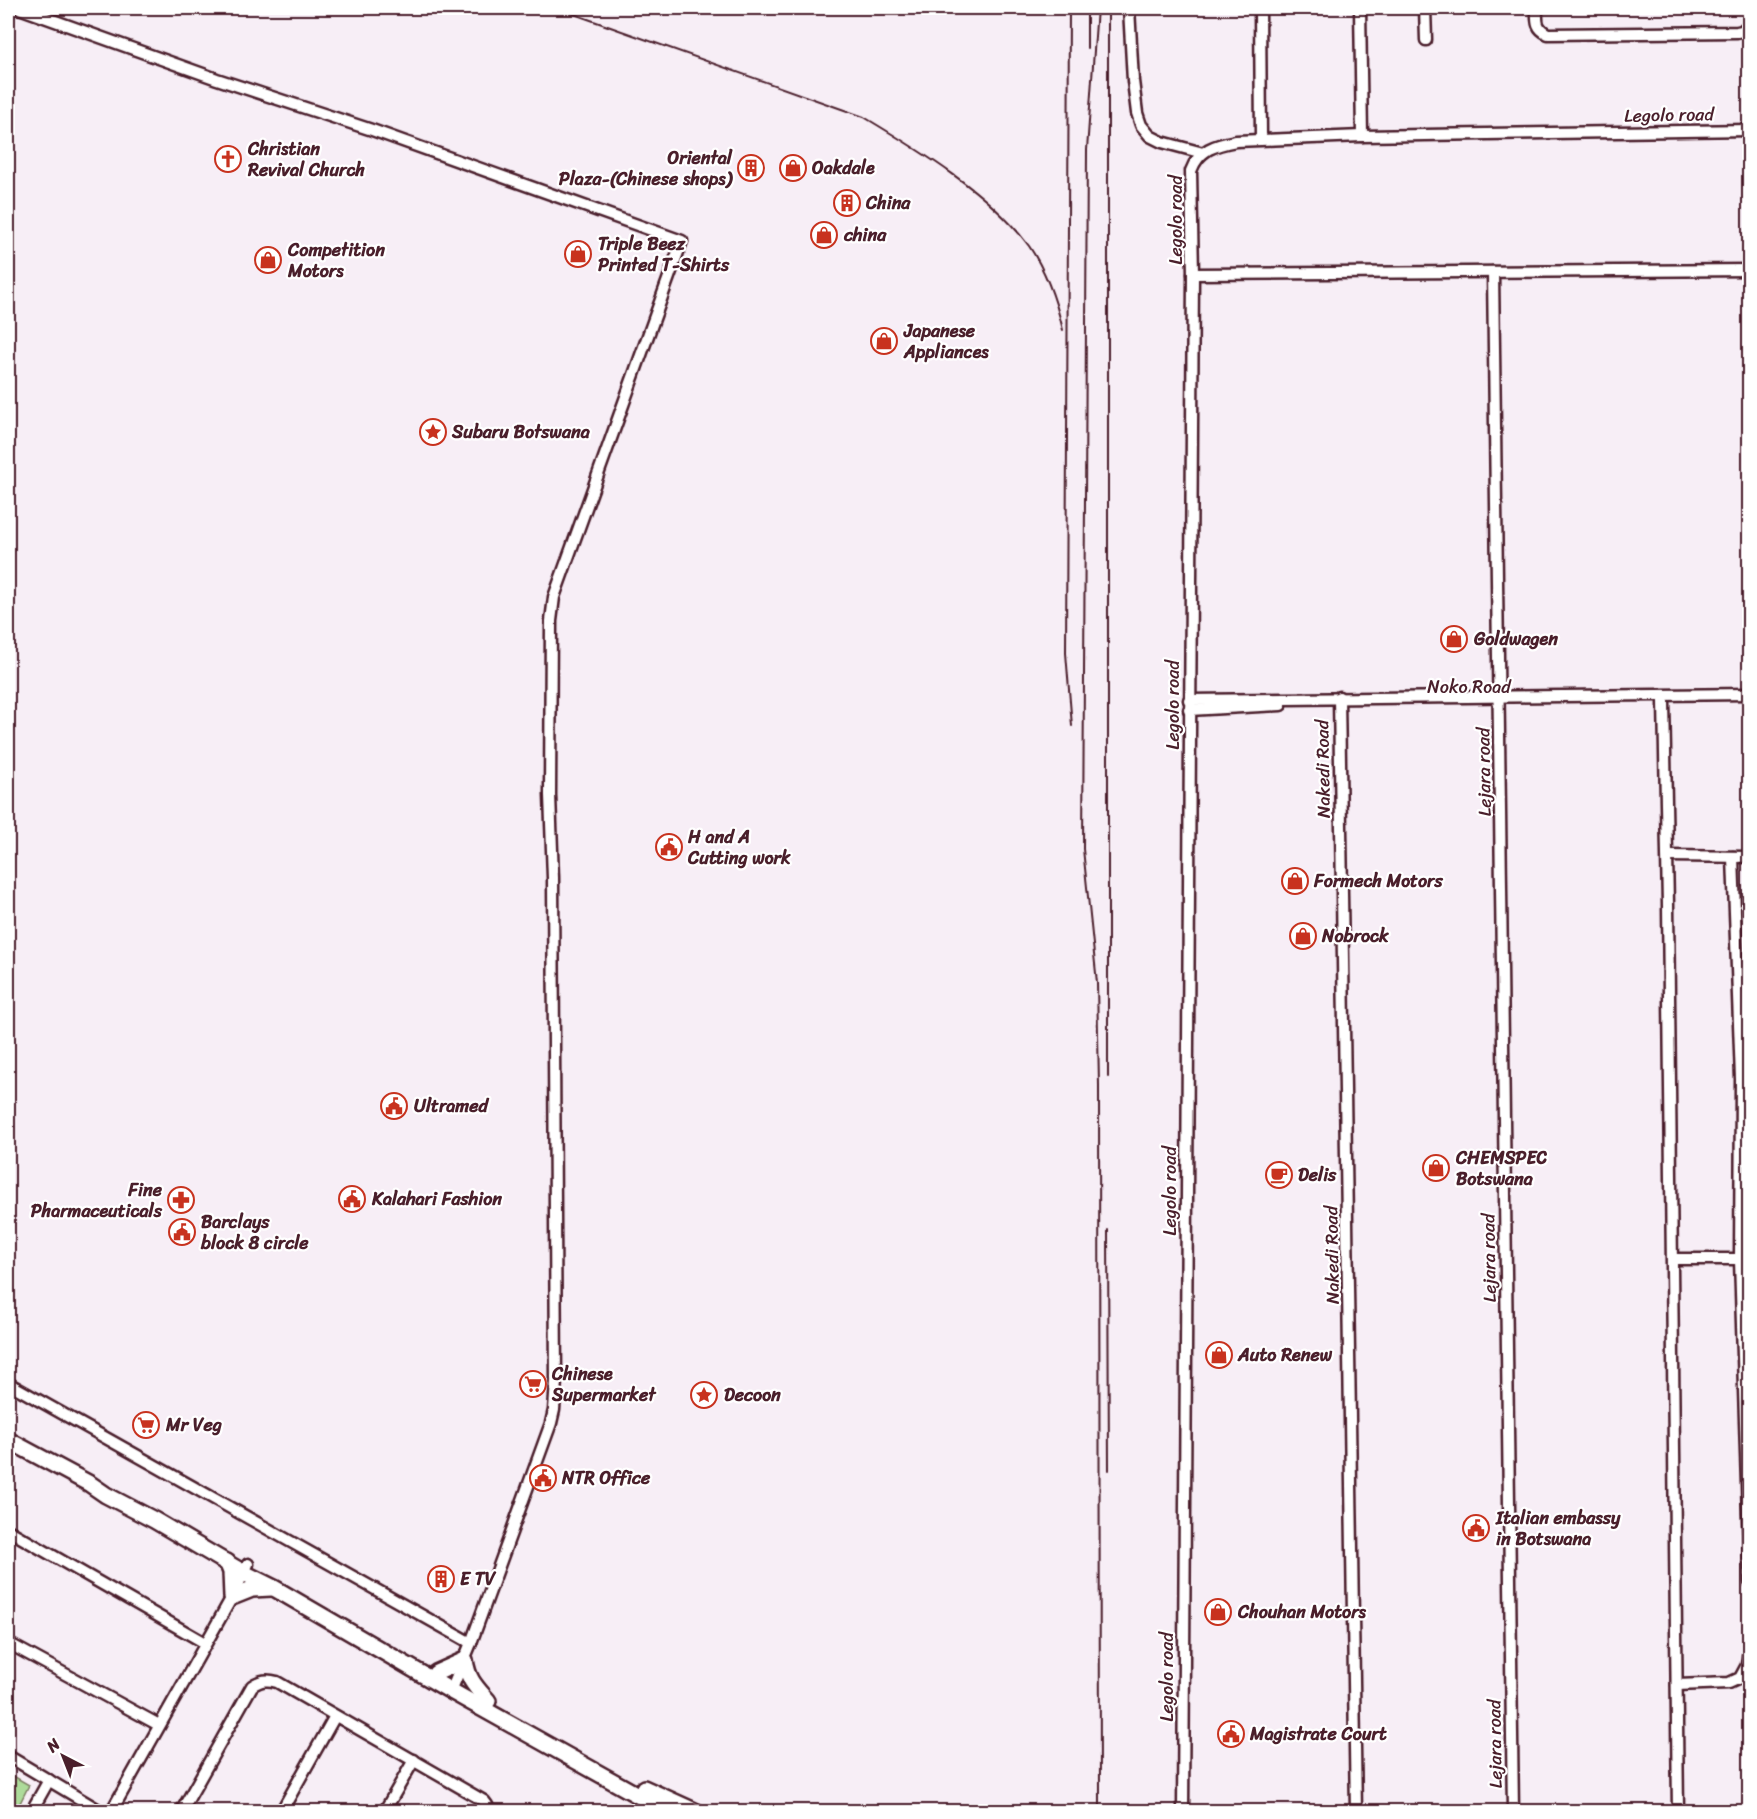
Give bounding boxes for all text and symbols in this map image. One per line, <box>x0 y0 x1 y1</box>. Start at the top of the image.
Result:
street label: Legolo road <box>1624 98 1716 132</box>
place label: Christian Revival Church <box>247 133 365 186</box>
place label: Oriental Plaza-(Chinese shops) <box>559 142 734 195</box>
church icon: Christian Revival Church <box>213 144 243 174</box>
place label: Oakdale <box>812 152 875 184</box>
building icon: Oriental Plaza-(Chinese shops) <box>736 153 766 183</box>
shop icon: Oakdale <box>778 153 808 183</box>
street label: Legolo road <box>1160 174 1192 265</box>
place label: China <box>865 187 911 219</box>
building icon: China <box>832 188 862 218</box>
place label: china <box>843 219 887 251</box>
shop icon: china <box>809 220 839 250</box>
place label: Triple Beez Printed T-Shirts <box>598 228 730 281</box>
place label: Competition Motors <box>287 234 385 287</box>
shop icon: Triple Beez Printed T-Shirts <box>563 239 593 269</box>
shop icon: Competition Motors <box>253 245 283 275</box>
place label: Japanese Appliances <box>903 315 989 368</box>
shop icon: Japanese Appliances <box>869 326 899 356</box>
place label: Subaru Botswana <box>451 416 591 448</box>
place icon: Subaru Botswana <box>418 417 448 447</box>
place label: Goldwagen <box>1473 623 1558 655</box>
shop icon: Goldwagen <box>1439 624 1469 654</box>
street label: Legolo road <box>1157 659 1189 750</box>
street label: Noko Road <box>1427 671 1512 703</box>
street label: Nakedi Road <box>1306 718 1340 818</box>
street label: Lejara road <box>1467 726 1501 817</box>
place label: H and A Cutting work <box>687 821 791 874</box>
public building icon: H and A Cutting work <box>654 832 684 862</box>
place label: Formech Motors <box>1313 865 1443 897</box>
shop icon: Formech Motors <box>1280 866 1310 896</box>
place label: Nobrock <box>1321 920 1389 952</box>
shop icon: Nobrock <box>1288 921 1318 951</box>
place label: Ultramed <box>414 1090 489 1122</box>
public building icon: Ultramed <box>379 1091 409 1121</box>
place label: CHEMSPEC Botswana <box>1455 1142 1547 1195</box>
street label: Legolo road <box>1154 1145 1186 1236</box>
shop icon: CHEMSPEC Botswana <box>1421 1153 1451 1183</box>
place label: Delis <box>1298 1159 1337 1191</box>
cafe icon: Delis <box>1264 1160 1294 1190</box>
place label: Fine Pharmaceuticals <box>31 1174 163 1227</box>
place label: Kalahari Fashion <box>371 1183 502 1215</box>
public building icon: Kalahari Fashion <box>337 1184 367 1214</box>
pharmacy icon: Fine Pharmaceuticals <box>166 1185 196 1215</box>
street label: Nakedi Road <box>1315 1204 1349 1304</box>
place label: Barclays block 8 circle <box>200 1206 309 1259</box>
street label: Lejara road <box>1472 1212 1506 1303</box>
public building icon: Barclays block 8 circle <box>167 1217 197 1247</box>
place label: Auto Renew <box>1237 1339 1333 1371</box>
shop icon: Auto Renew <box>1204 1340 1234 1370</box>
place label: Chinese Supermarket <box>551 1358 657 1411</box>
supermarket icon: Chinese Supermarket <box>518 1369 548 1399</box>
place label: Decoon <box>724 1379 781 1411</box>
place icon: Decoon <box>689 1380 719 1410</box>
place label: Mr Veg <box>165 1409 222 1441</box>
supermarket icon: Mr Veg <box>131 1410 161 1440</box>
place label: NTR Office <box>561 1462 651 1494</box>
public building icon: NTR Office <box>528 1463 558 1493</box>
place label: Italian embassy in Botswana <box>1495 1502 1621 1555</box>
public building icon: Italian embassy in Botswana <box>1461 1513 1491 1543</box>
place label: E TV <box>460 1563 497 1595</box>
building icon: E TV <box>426 1564 456 1594</box>
place label: Chouhan Motors <box>1237 1596 1367 1628</box>
shop icon: Chouhan Motors <box>1203 1597 1233 1627</box>
street label: Legolo road <box>1151 1631 1183 1722</box>
street label: Lejara road <box>1478 1698 1512 1789</box>
place label: Magistrate Court <box>1249 1718 1387 1750</box>
public building icon: Magistrate Court <box>1216 1719 1246 1749</box>
north arrow <box>33 1726 93 1786</box>
text: N <box>39 1730 68 1760</box>

